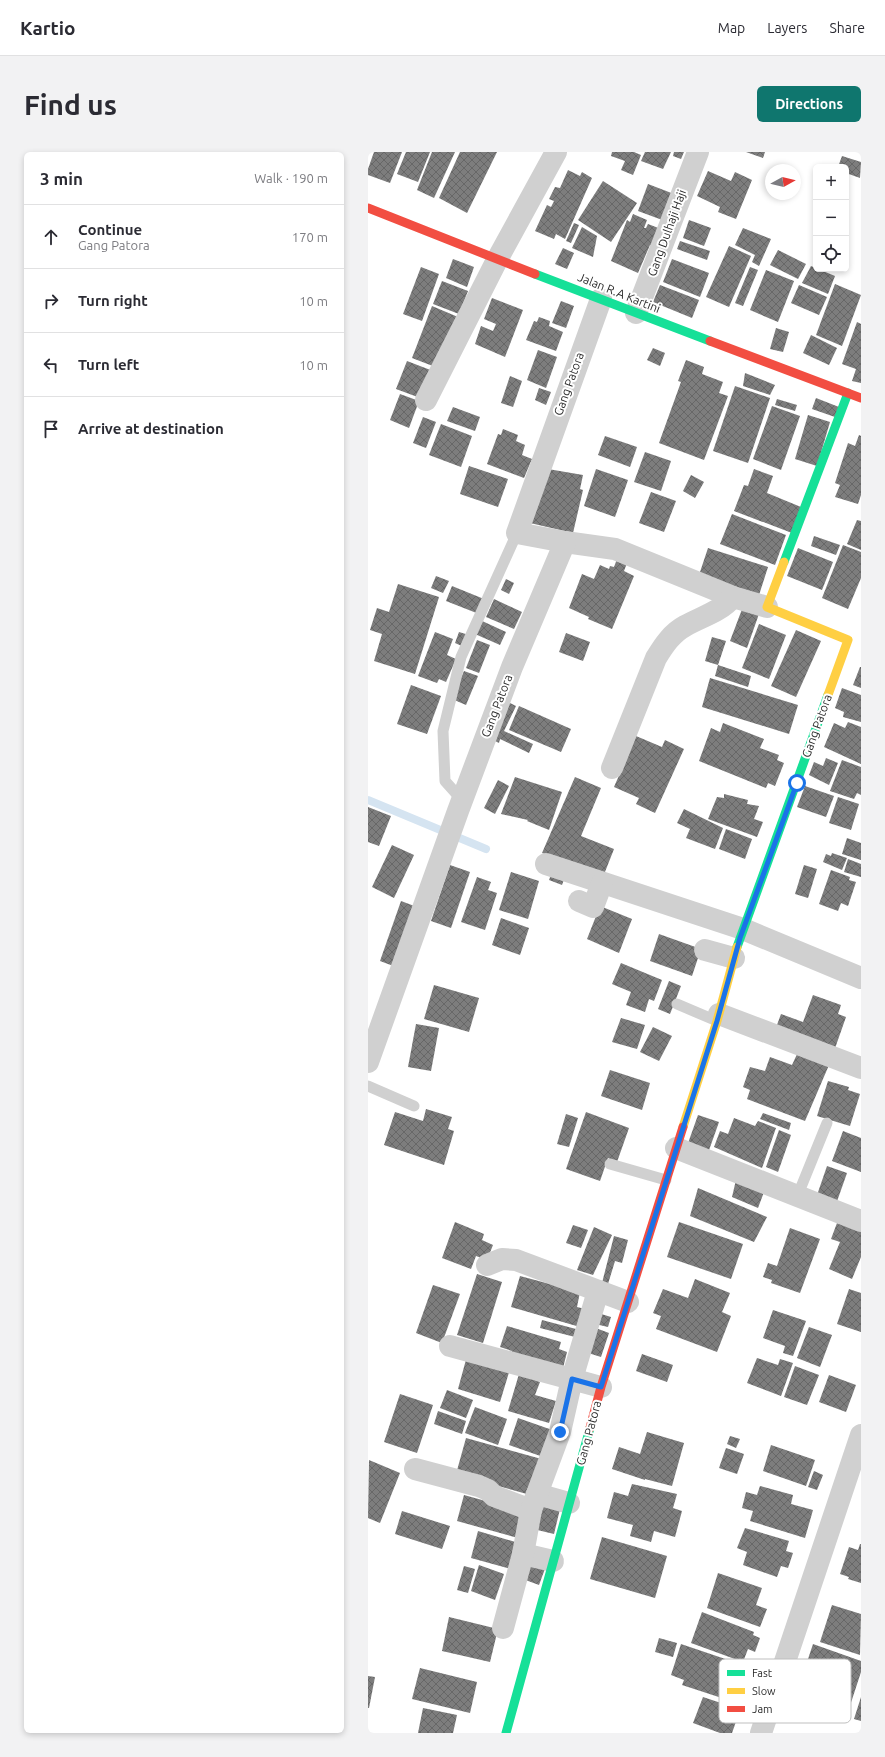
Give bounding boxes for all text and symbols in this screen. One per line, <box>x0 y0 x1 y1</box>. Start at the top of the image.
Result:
text: Kartio <box>20 17 76 39</box>
text: Map <box>718 20 745 36</box>
text: Layers <box>767 20 807 36</box>
text: Share <box>829 20 865 36</box>
button: Directions <box>757 86 861 122</box>
text: Find us <box>24 89 117 120</box>
north arrow <box>765 164 801 200</box>
map controls <box>813 164 849 272</box>
button: + <box>813 164 849 200</box>
text: 3 min <box>40 169 83 188</box>
text: Walk · 190 m <box>254 171 328 185</box>
street label: Gang Dulhaji Haji <box>645 188 688 278</box>
button: − <box>813 200 849 236</box>
text: Continue <box>78 221 142 238</box>
icon: ahead <box>40 226 62 248</box>
text: 170 m <box>292 230 328 244</box>
button: locate <box>813 236 849 272</box>
text: Gang Patora <box>78 238 150 252</box>
street label: Jalan R.A Kartini <box>576 270 662 315</box>
icon: right <box>40 290 62 312</box>
text: Turn right <box>78 292 148 309</box>
text: 10 m <box>299 294 328 308</box>
street label: Gang Patora <box>551 350 586 417</box>
icon: left <box>40 354 62 376</box>
text: Turn left <box>78 356 139 373</box>
text: 10 m <box>299 358 328 372</box>
icon: arrive <box>40 418 62 440</box>
text: Arrive at destination <box>78 420 224 437</box>
street label: Gang Patora <box>479 673 514 739</box>
street label: Gang Patora <box>799 692 834 759</box>
route start <box>788 774 806 792</box>
street label: Gang Patora <box>574 1399 603 1467</box>
route end <box>551 1423 569 1441</box>
legend <box>719 1659 851 1723</box>
text: Fast <box>752 1667 773 1679</box>
text: Slow <box>752 1685 776 1697</box>
text: Jam <box>752 1703 773 1715</box>

